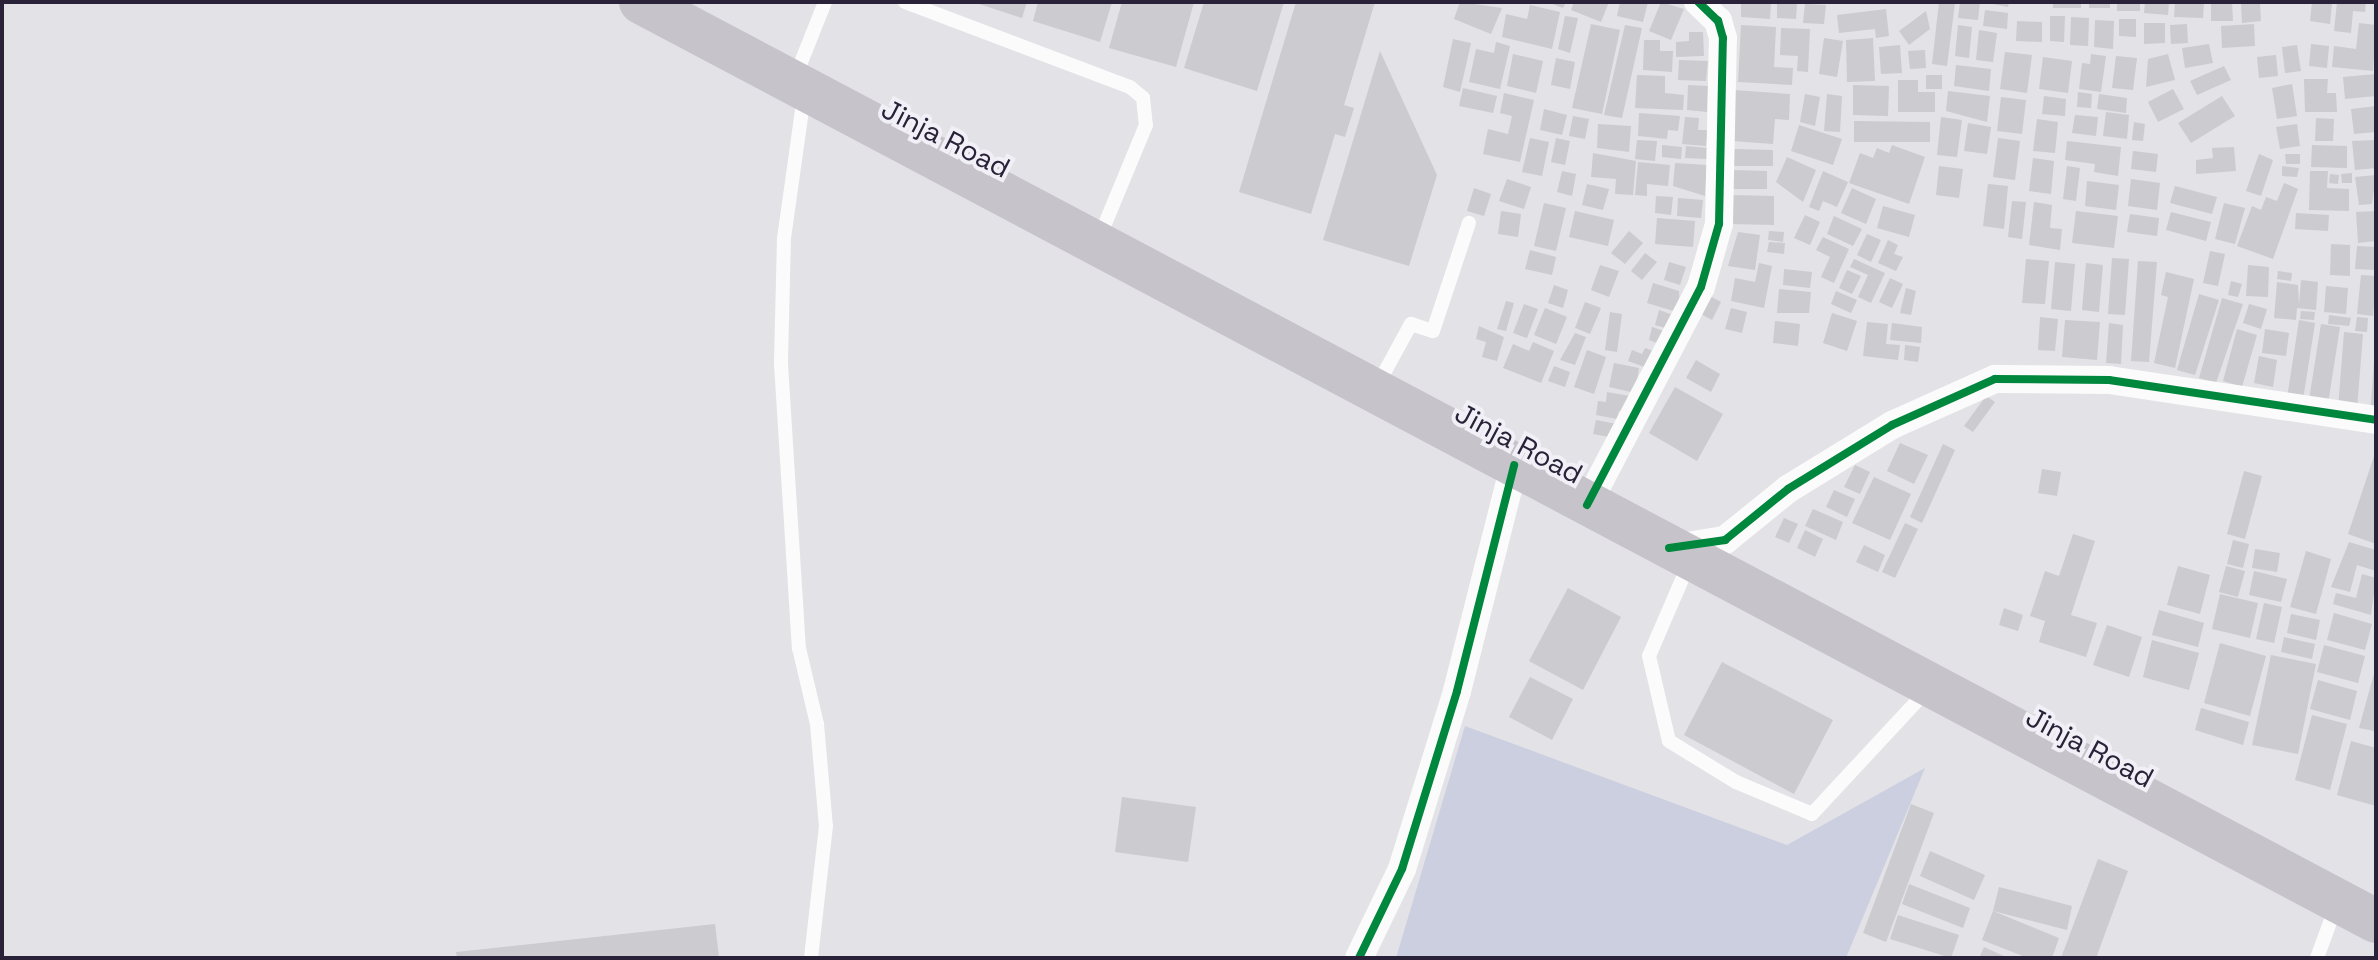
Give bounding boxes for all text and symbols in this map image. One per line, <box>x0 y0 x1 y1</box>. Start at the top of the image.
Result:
street label: Jinja Road <box>876 91 1016 185</box>
street label: Jinja Road <box>1449 395 1589 491</box>
street label: Jinja Road <box>2020 699 2160 795</box>

